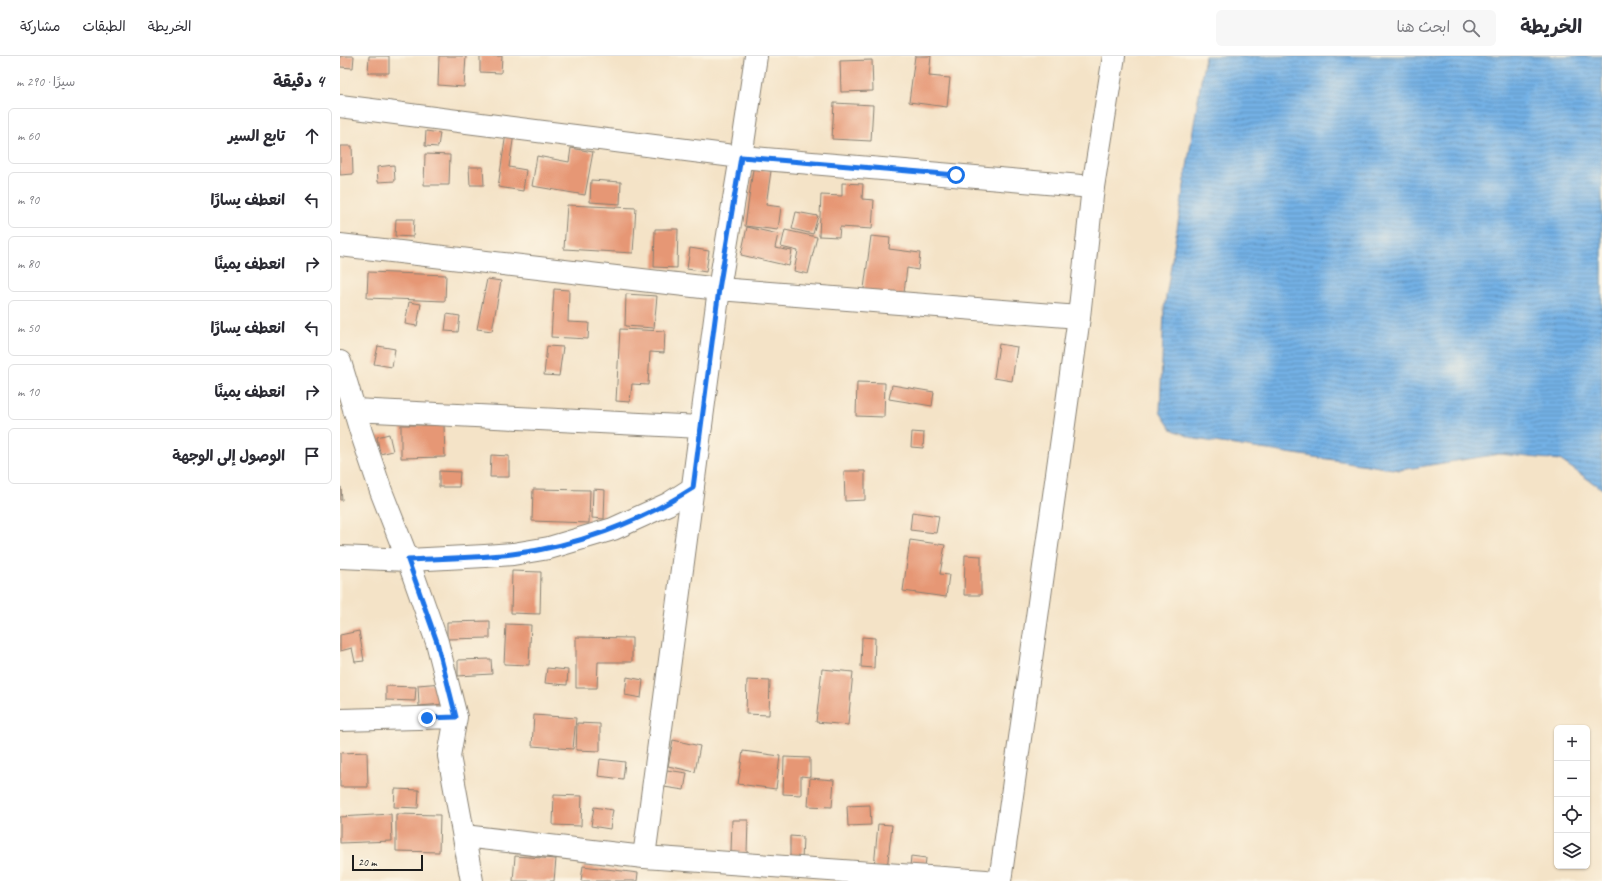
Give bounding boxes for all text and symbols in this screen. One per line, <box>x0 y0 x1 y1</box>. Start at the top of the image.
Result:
search box <box>1216 10 1496 46</box>
text: الخريطة <box>1520 15 1582 39</box>
icon: search <box>1460 17 1482 39</box>
text: مشاركة <box>20 18 60 35</box>
text: الطبقات <box>82 18 126 35</box>
text: الخريطة <box>148 18 191 35</box>
text: ابحث هنا <box>1396 18 1450 37</box>
text: 4 دقيقة <box>273 71 324 92</box>
text: سيرًا · 290 m <box>16 74 75 90</box>
icon: ahead <box>301 125 323 147</box>
text: تابع السير <box>228 127 285 146</box>
text: 60 m <box>17 128 39 144</box>
route start <box>947 166 965 184</box>
icon: left <box>301 189 323 211</box>
text: انعطف يسارًا <box>210 191 285 210</box>
text: 90 m <box>17 192 39 208</box>
icon: right <box>301 253 323 275</box>
text: انعطف يمينًا <box>214 255 285 274</box>
text: 80 m <box>17 256 39 272</box>
icon: left <box>301 317 323 339</box>
text: انعطف يسارًا <box>210 319 285 338</box>
text: 50 m <box>17 320 39 336</box>
icon: right <box>301 381 323 403</box>
text: انعطف يمينًا <box>214 383 285 402</box>
text: 10 m <box>17 384 39 400</box>
icon: arrive <box>301 445 323 467</box>
text: الوصول إلى الوجهة <box>172 447 285 466</box>
route end <box>418 709 436 727</box>
map controls <box>1554 725 1590 869</box>
button: + <box>1554 725 1590 761</box>
button: − <box>1554 761 1590 797</box>
button: locate <box>1554 797 1590 833</box>
button: layers <box>1554 833 1590 869</box>
scale bar <box>352 853 423 872</box>
text: 20 m <box>358 855 377 869</box>

